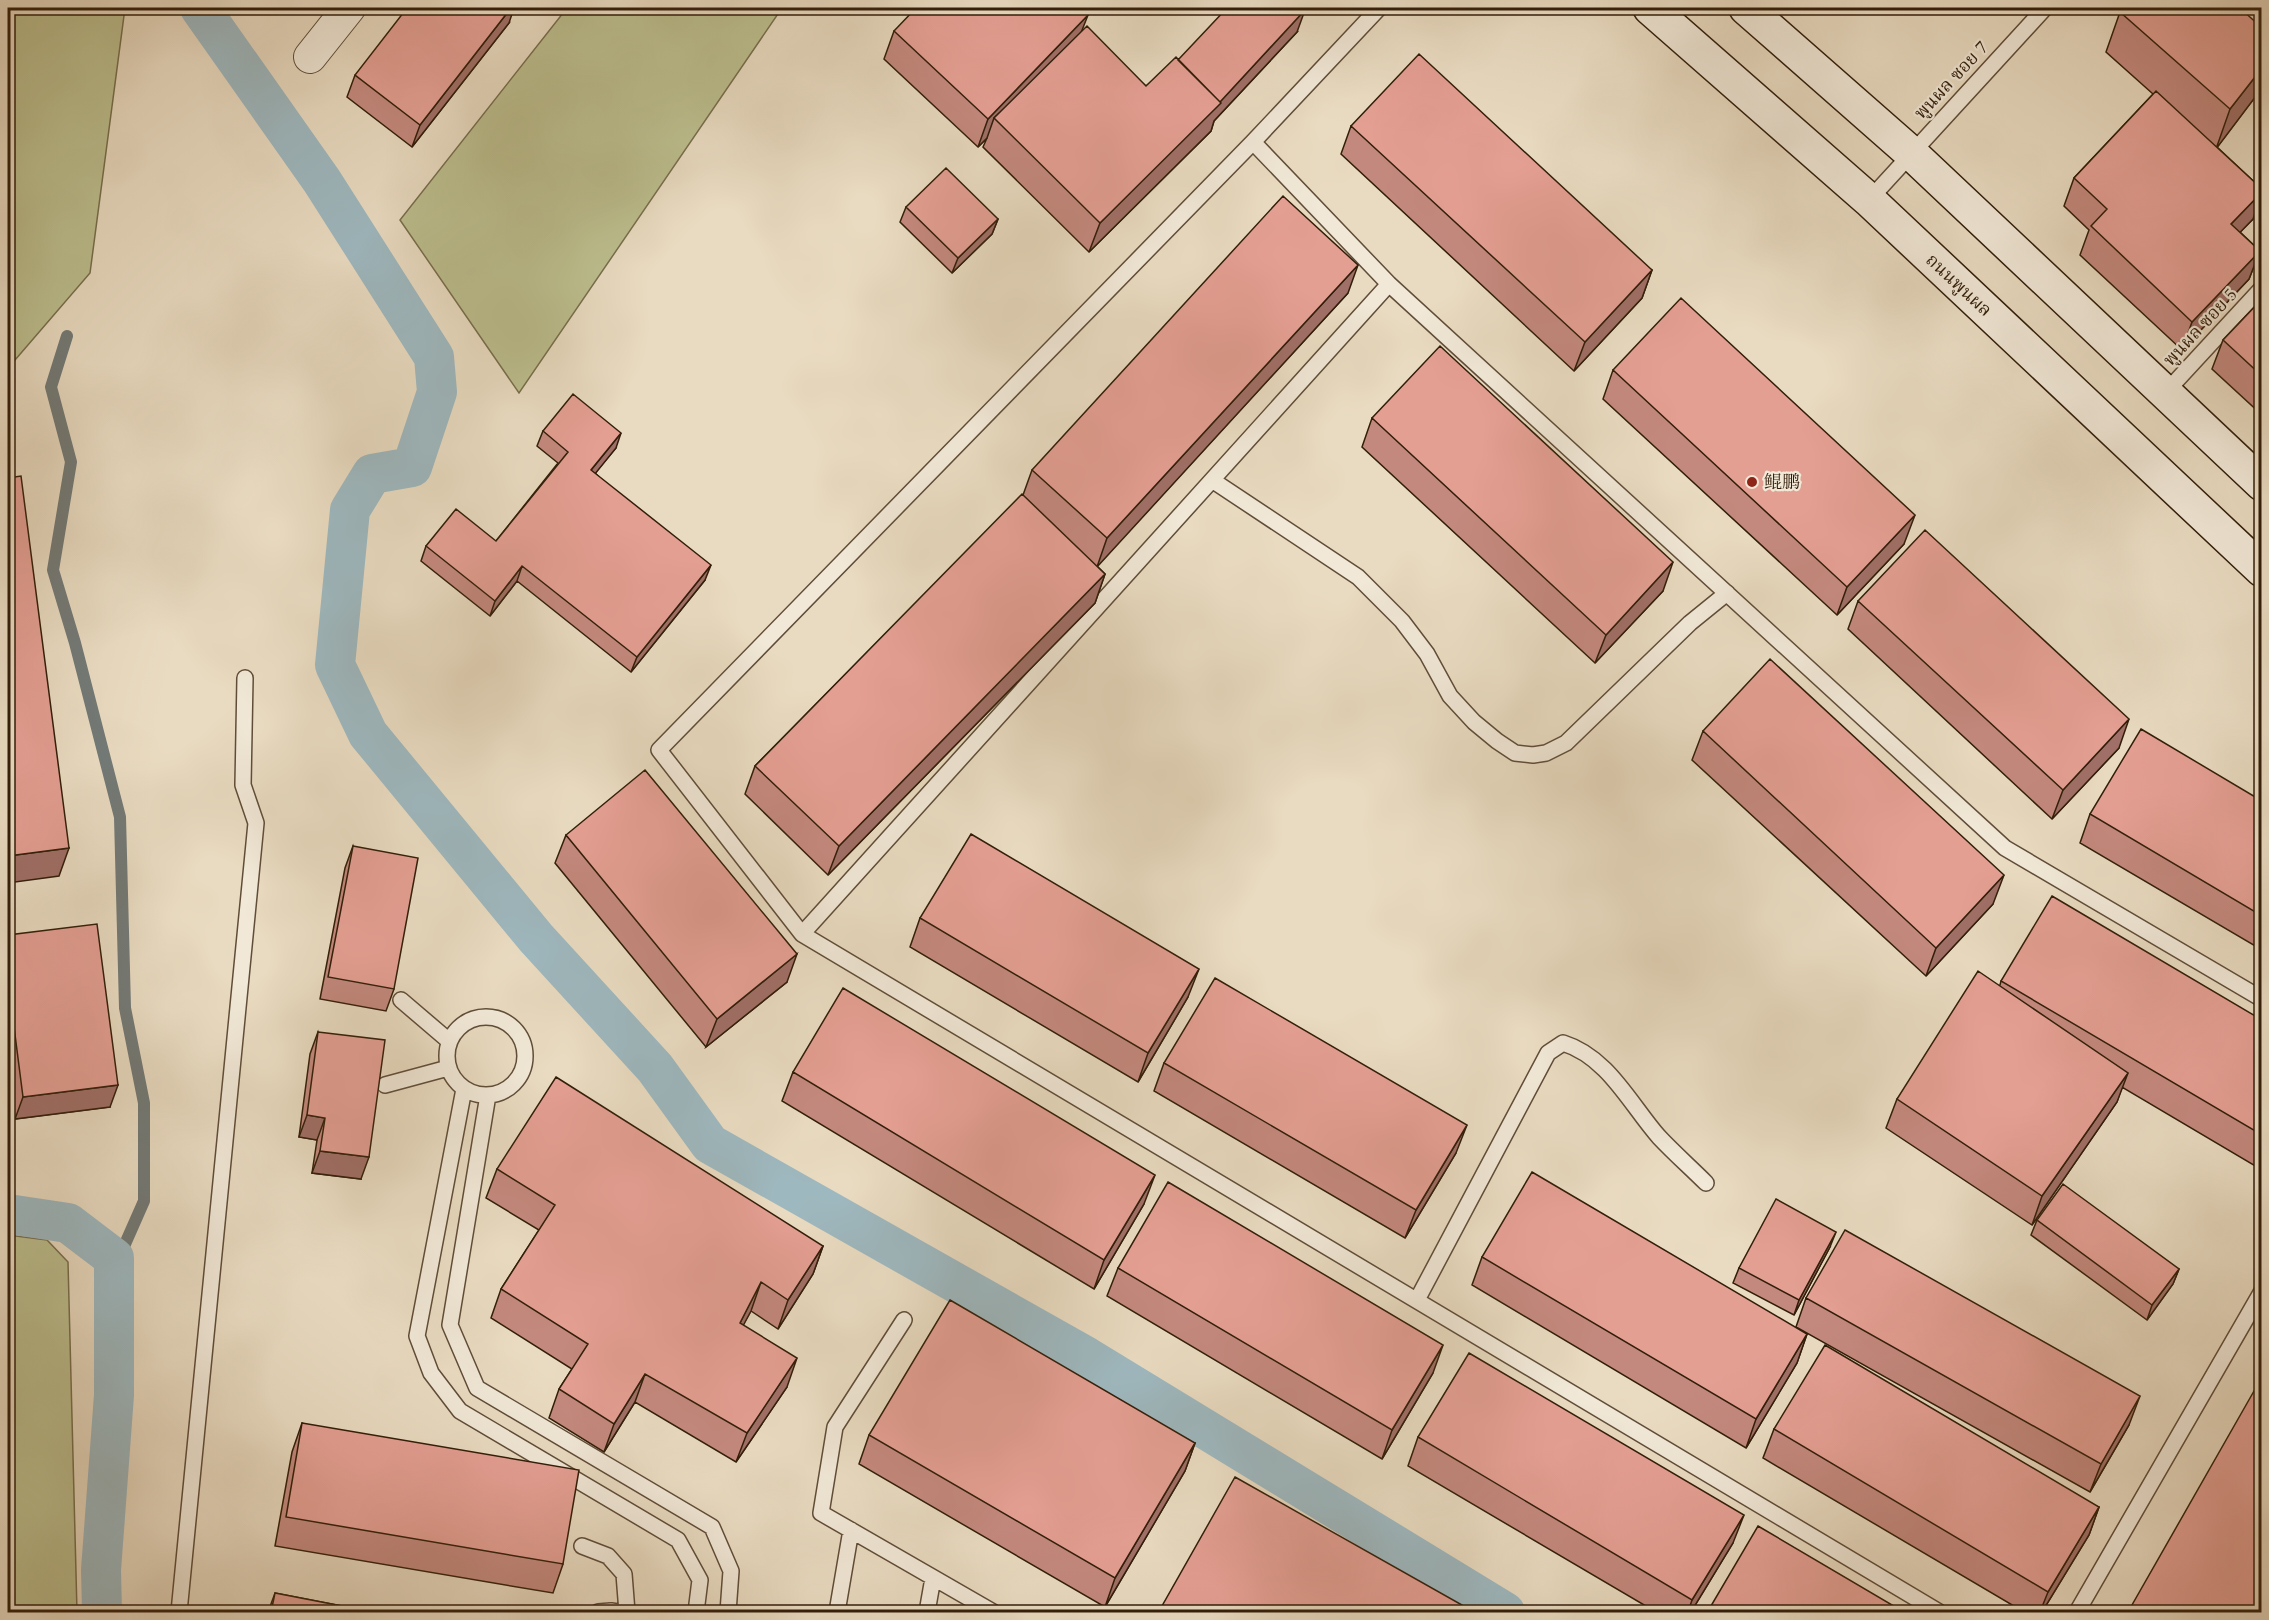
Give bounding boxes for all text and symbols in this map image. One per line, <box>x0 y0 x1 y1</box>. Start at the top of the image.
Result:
street label: พูนผล ซอย 7 <box>1909 36 1994 125</box>
street label: ถนนพูนผล <box>1920 248 1997 323</box>
street label: พูนผล ซอย 5 <box>2158 283 2243 372</box>
place label: 鲲鹏 <box>1764 470 1800 495</box>
marker: 鲲鹏 <box>1745 475 1759 489</box>

